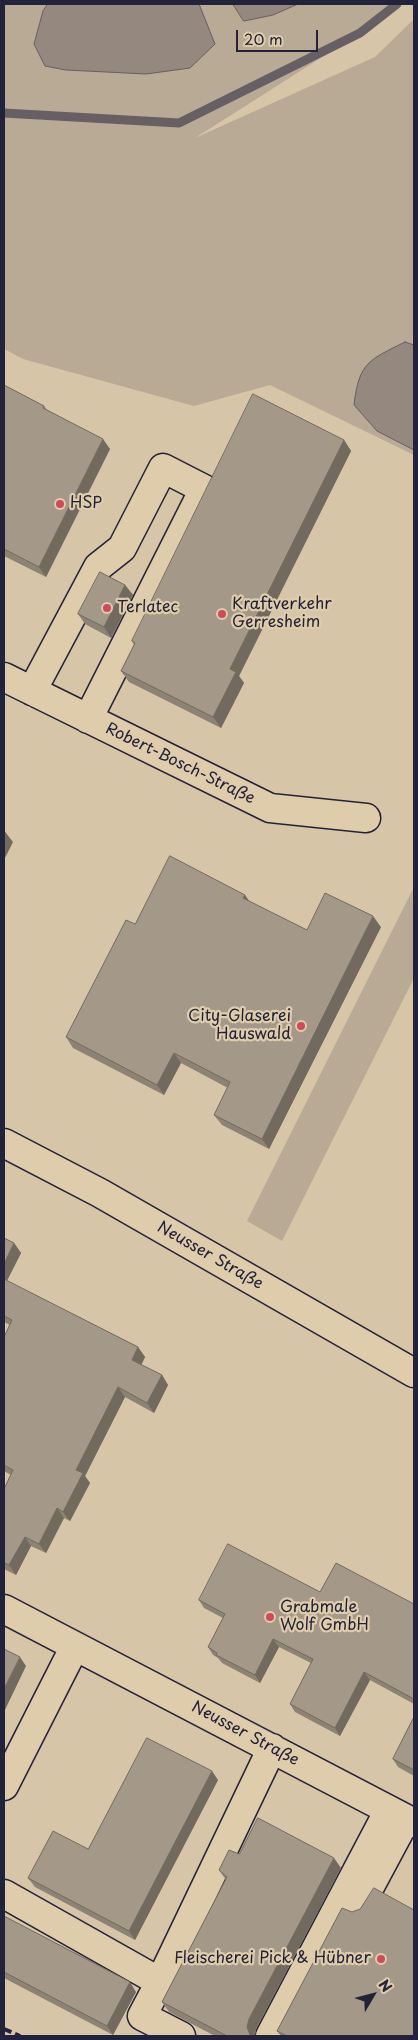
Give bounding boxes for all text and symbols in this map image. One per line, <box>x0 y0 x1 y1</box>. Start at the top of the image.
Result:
scale bar <box>238 20 320 52</box>
text: 20 m <box>244 27 283 50</box>
place label: HSP <box>70 494 102 514</box>
marker: HSP <box>54 498 66 510</box>
place label: Kraftverkehr Gerresheim <box>232 595 332 633</box>
place label: Terlatec <box>117 598 178 618</box>
marker: Terlatec <box>101 602 113 614</box>
marker: Kraftverkehr Gerresheim <box>216 608 228 620</box>
street label: Robert-Bosch-Straße <box>102 719 258 809</box>
place label: City-Glaserei Hauswald <box>188 1007 291 1045</box>
marker: City-Glaserei Hauswald <box>295 1020 307 1032</box>
street label: Neusser Straße <box>154 1218 266 1294</box>
place label: Grabmale Wolf GmbH <box>280 1598 369 1636</box>
marker: Grabmale Wolf GmbH <box>264 1611 276 1623</box>
street label: Neusser Straße <box>188 1698 302 1770</box>
place label: Fleischerei Pick & Hübner <box>174 1949 371 1969</box>
marker: Fleischerei Pick & Hübner <box>375 1953 387 1965</box>
north arrow <box>348 1970 398 2020</box>
text: N <box>374 1975 397 1996</box>

